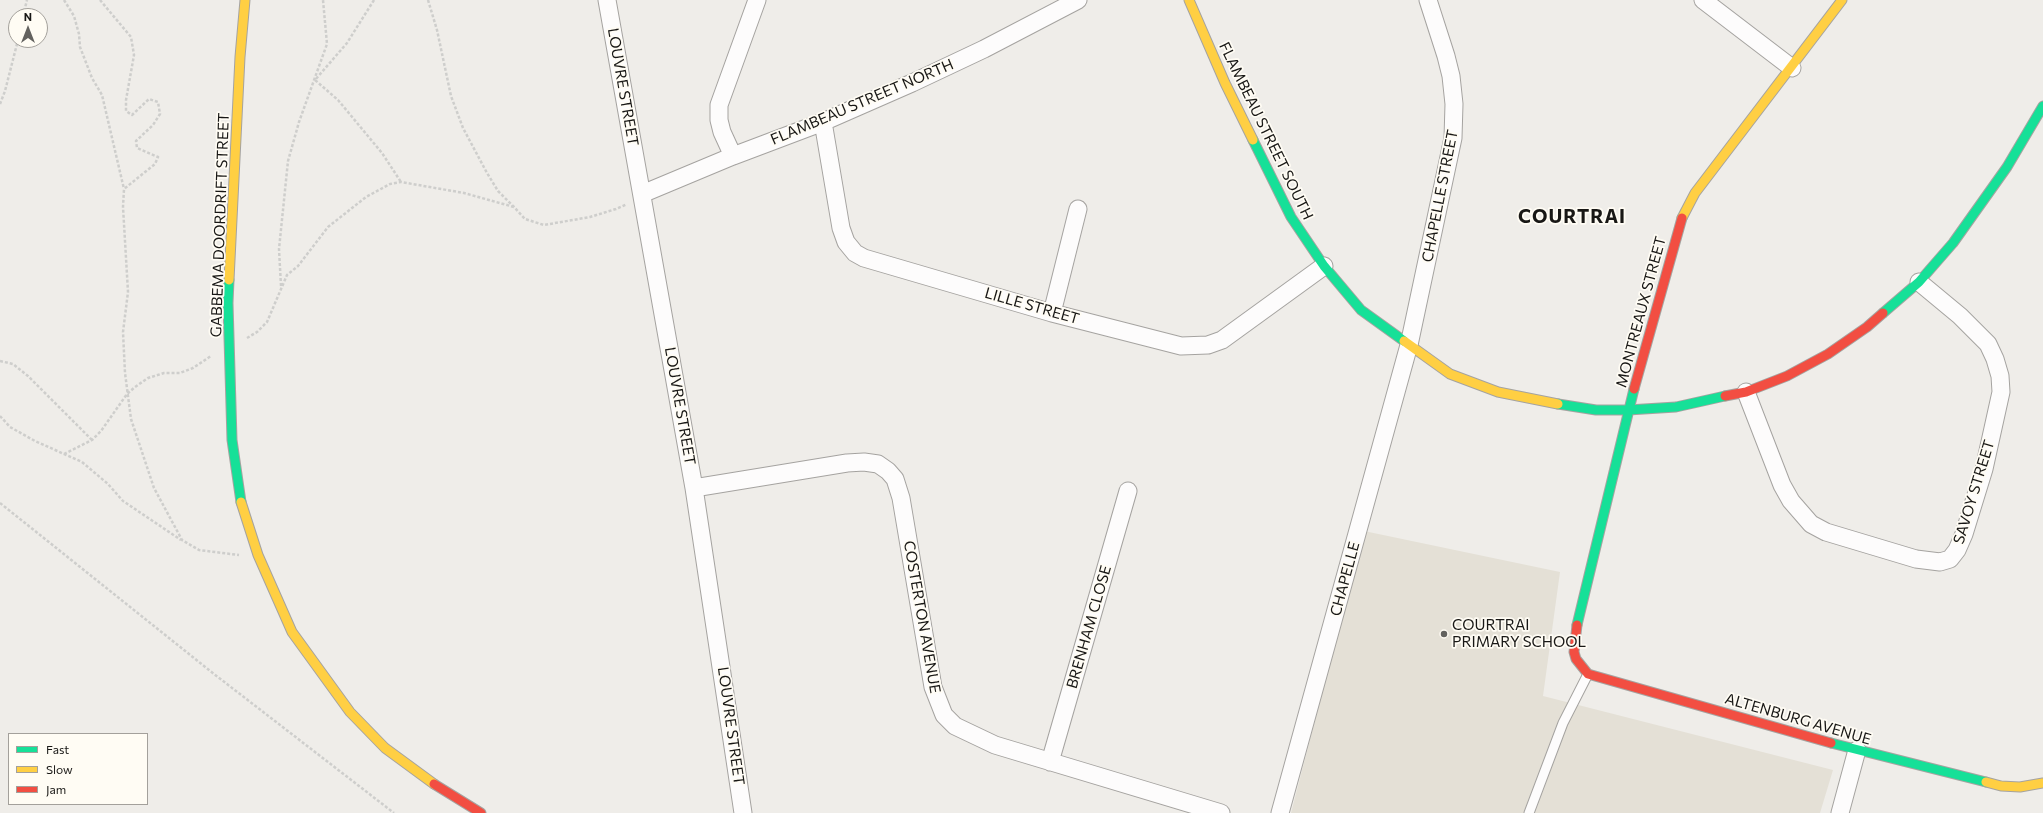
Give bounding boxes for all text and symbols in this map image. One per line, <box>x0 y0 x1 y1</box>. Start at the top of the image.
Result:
north arrow <box>8 8 48 48</box>
text: N <box>24 10 32 23</box>
street label: LOUVRE STREET <box>604 27 642 147</box>
street label: FLAMBEAU STREET SOUTH <box>1215 39 1317 223</box>
street label: FLAMBEAU STREET NORTH <box>768 55 956 149</box>
street label: GABBEMA DOORDRIFT STREET <box>207 112 233 338</box>
street label: CHAPELLE STREET <box>1418 128 1462 264</box>
district label: COURTRAI <box>1518 206 1626 228</box>
street label: MONTREAUX STREET <box>1612 234 1670 390</box>
street label: LILLE STREET <box>983 284 1081 328</box>
street label: LOUVRE STREET <box>661 346 699 466</box>
street label: SAVOY STREET <box>1950 438 1998 546</box>
street label: COSTERTON AVENUE <box>900 539 944 695</box>
street label: CHAPELLE <box>1326 540 1364 618</box>
street label: BRENHAM CLOSE <box>1063 563 1115 691</box>
place label: COURTRAI PRIMARY SCHOOL <box>1452 616 1586 651</box>
marker: COURTRAI PRIMARY SCHOOL <box>1439 629 1449 639</box>
street label: LOUVRE STREET <box>714 666 748 786</box>
street label: ALTENBURG AVENUE <box>1723 690 1873 748</box>
legend <box>8 733 148 805</box>
text: Fast <box>46 742 69 756</box>
text: Slow <box>46 762 73 776</box>
text: Jam <box>46 782 66 796</box>

